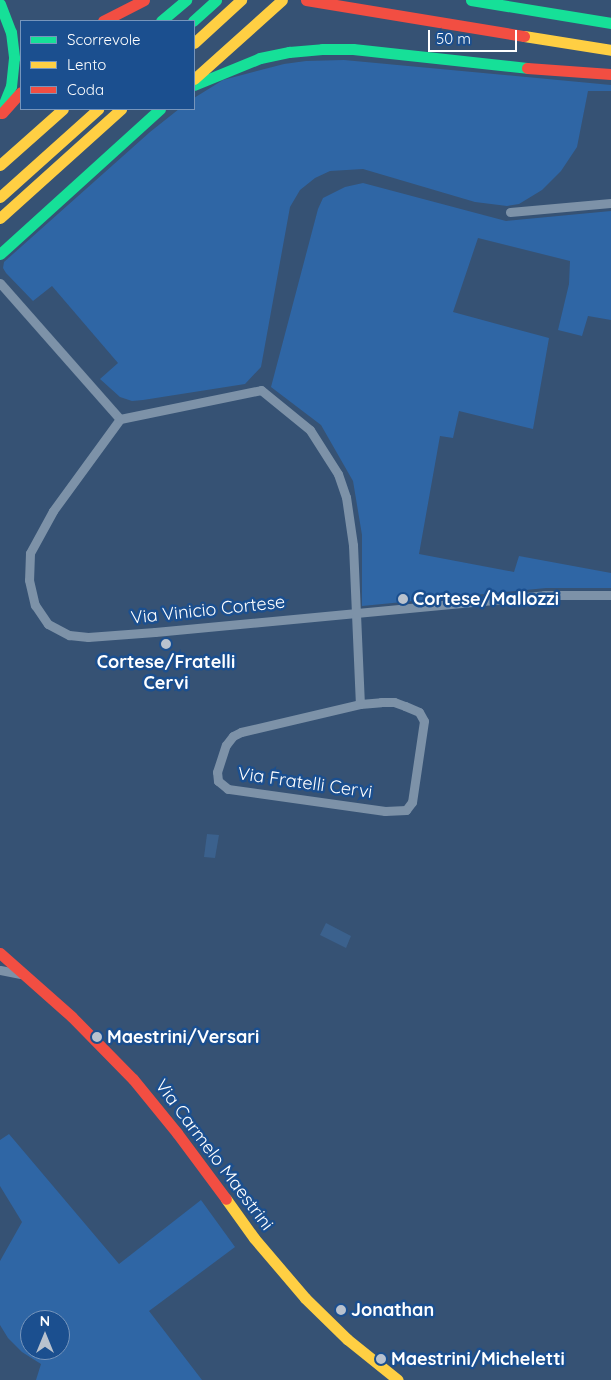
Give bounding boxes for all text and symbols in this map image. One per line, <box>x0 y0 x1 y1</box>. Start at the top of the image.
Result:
legend <box>20 20 195 110</box>
scale bar <box>431 20 520 52</box>
text: 50 m <box>436 29 471 48</box>
text: Scorrevole <box>67 30 141 49</box>
text: Lento <box>67 55 106 74</box>
text: Coda <box>67 80 104 99</box>
place label: Cortese/Mallozzi <box>413 588 559 610</box>
street label: Via Vinicio Cortese <box>130 591 286 629</box>
marker: Cortese/Mallozzi <box>397 593 409 605</box>
marker: Cortese/Fratelli Cervi <box>160 638 172 650</box>
place label: Cortese/Fratelli Cervi <box>97 652 235 694</box>
street label: Via Fratelli Cervi <box>236 763 374 803</box>
place label: Maestrini/Versari <box>107 1026 259 1048</box>
marker: Maestrini/Versari <box>91 1031 103 1043</box>
street label: Via Carmelo Maestrini <box>150 1075 278 1235</box>
place label: Jonathan <box>351 1299 434 1321</box>
marker: Jonathan <box>335 1304 347 1316</box>
north arrow <box>20 1310 70 1360</box>
text: N <box>40 1312 50 1330</box>
place label: Maestrini/Micheletti <box>391 1348 565 1370</box>
marker: Maestrini/Micheletti <box>375 1353 387 1365</box>

